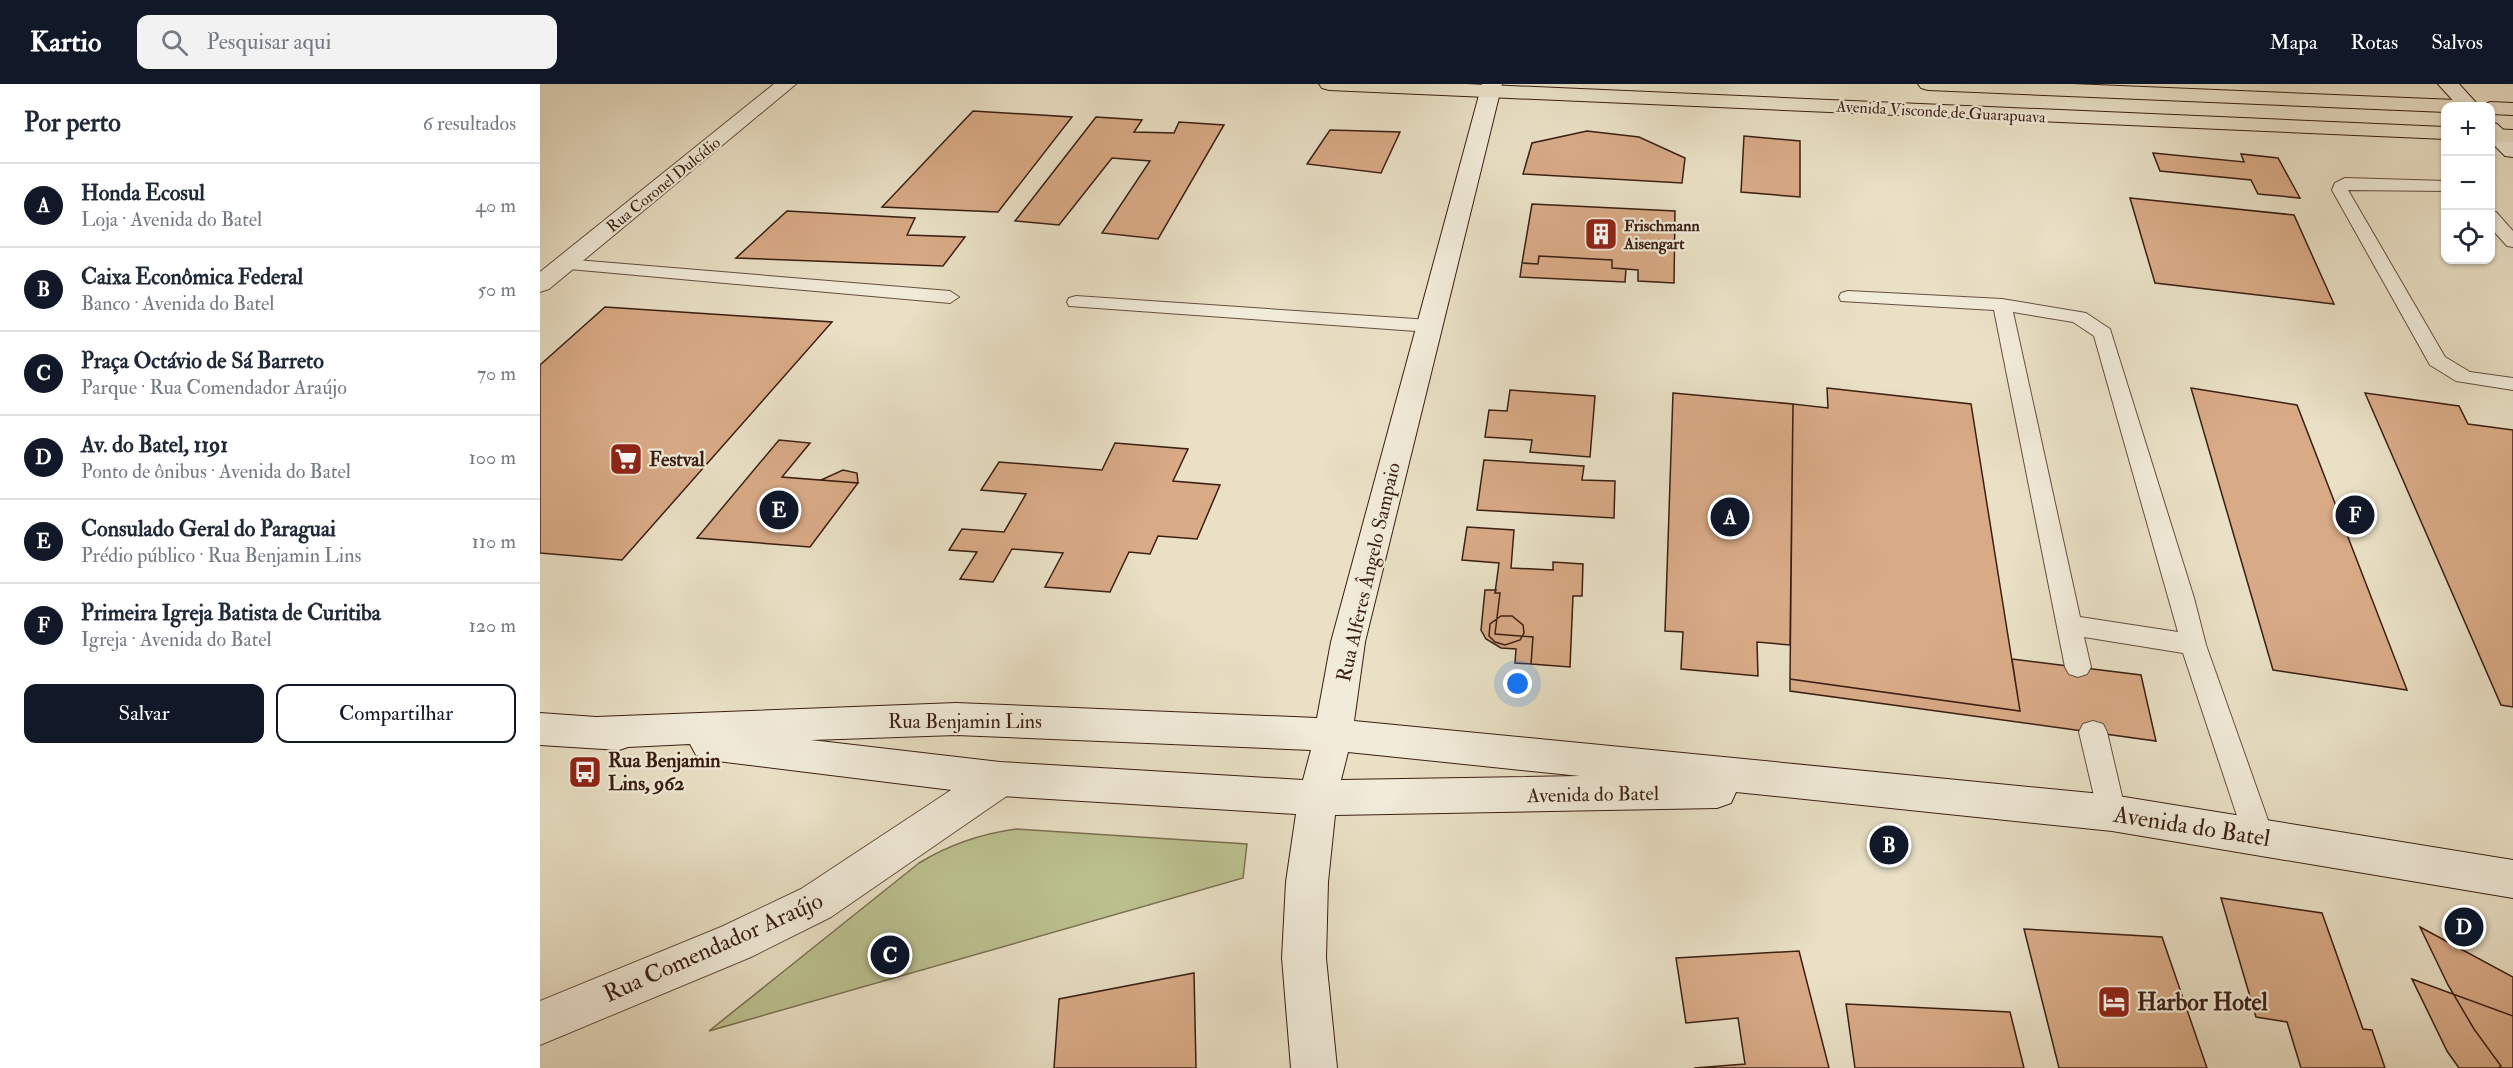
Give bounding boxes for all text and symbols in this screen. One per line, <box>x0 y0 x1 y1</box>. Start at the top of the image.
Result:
search box <box>137 15 557 69</box>
text: Kartio <box>30 25 101 60</box>
icon: search <box>158 26 191 59</box>
text: Pesquisar aqui <box>206 28 331 56</box>
text: Mapa <box>2270 29 2318 56</box>
text: Rotas <box>2351 29 2398 56</box>
text: Salvos <box>2431 29 2483 56</box>
street label: Avenida Visconde de Guarapuava <box>1835 96 2047 128</box>
map controls <box>2441 102 2495 264</box>
button: + <box>2441 102 2495 156</box>
text: Por perto <box>24 107 121 139</box>
text: 6 resultados <box>423 111 516 136</box>
street label: Rua Coronel Dulcídio <box>603 133 725 237</box>
button: − <box>2441 156 2495 210</box>
text: Honda Ecosul <box>81 179 205 207</box>
text: A <box>37 193 50 218</box>
text: 40 m <box>475 193 516 218</box>
text: Loja · Avenida do Batel <box>81 207 262 232</box>
button: locate <box>2441 210 2495 264</box>
building icon: Frischmann Aisengart <box>1583 216 1619 252</box>
place label: Frischmann Aisengart <box>1623 216 1700 255</box>
text: Caixa Econômica Federal <box>81 263 303 291</box>
text: B <box>37 277 50 302</box>
text: 50 m <box>477 277 516 302</box>
text: Banco · Avenida do Batel <box>81 291 274 316</box>
text: Praça Octávio de Sá Barreto <box>81 347 324 375</box>
text: C <box>36 361 51 386</box>
text: 70 m <box>477 361 516 386</box>
text: Parque · Rua Comendador Araújo <box>81 375 347 400</box>
text: Av. do Batel, 1191 <box>81 431 228 459</box>
supermarket icon: Festval <box>608 441 644 477</box>
text: D <box>35 445 52 470</box>
text: 100 m <box>469 445 516 470</box>
place label: Festval <box>649 447 706 472</box>
text: Ponto de ônibus · Avenida do Batel <box>81 459 351 484</box>
street label: Rua Alferes Ângelo Sampaio <box>1331 460 1407 684</box>
pin: E <box>760 488 798 532</box>
pin: F <box>2336 492 2374 538</box>
pin: A <box>1710 494 1750 540</box>
text: Consulado Geral do Paraguai <box>81 515 336 543</box>
text: E <box>36 529 51 554</box>
text: 110 m <box>472 529 516 554</box>
text: Prédio público · Rua Benjamin Lins <box>81 543 361 568</box>
text: Primeira Igreja Batista de Curitiba <box>81 599 381 627</box>
text: F <box>37 613 50 638</box>
text: 120 m <box>469 613 516 638</box>
text: Igreja · Avenida do Batel <box>81 627 272 652</box>
your location <box>1503 669 1532 698</box>
button: Salvar <box>24 684 264 743</box>
button: Compartilhar <box>276 684 516 743</box>
street label: Rua Benjamin Lins <box>888 709 1042 734</box>
place label: Rua Benjamin Lins, 962 <box>608 748 721 796</box>
bus stop icon: Rua Benjamin Lins, 962 <box>567 754 603 790</box>
street label: Avenida do Batel <box>1526 781 1659 808</box>
street label: Avenida do Batel <box>2110 799 2272 854</box>
pin: B <box>1870 822 1908 867</box>
street label: Rua Comendador Araújo <box>599 885 828 1010</box>
pin: D <box>2444 904 2484 950</box>
pin: C <box>870 932 910 978</box>
hotel icon: Harbor Hotel <box>2096 984 2132 1020</box>
place label: Harbor Hotel <box>2137 987 2269 1018</box>

